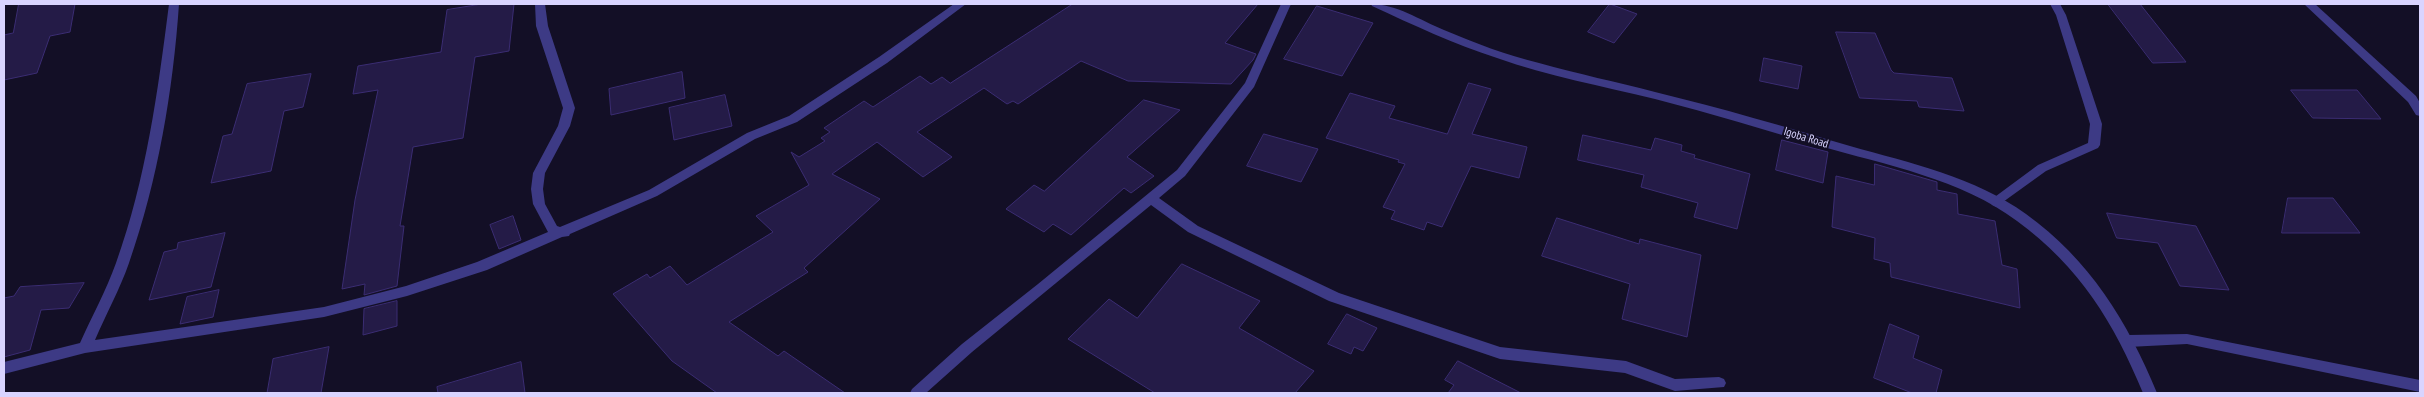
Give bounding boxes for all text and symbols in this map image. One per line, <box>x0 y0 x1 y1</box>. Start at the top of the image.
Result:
street label: Igoba Road <box>1782 124 1830 152</box>

